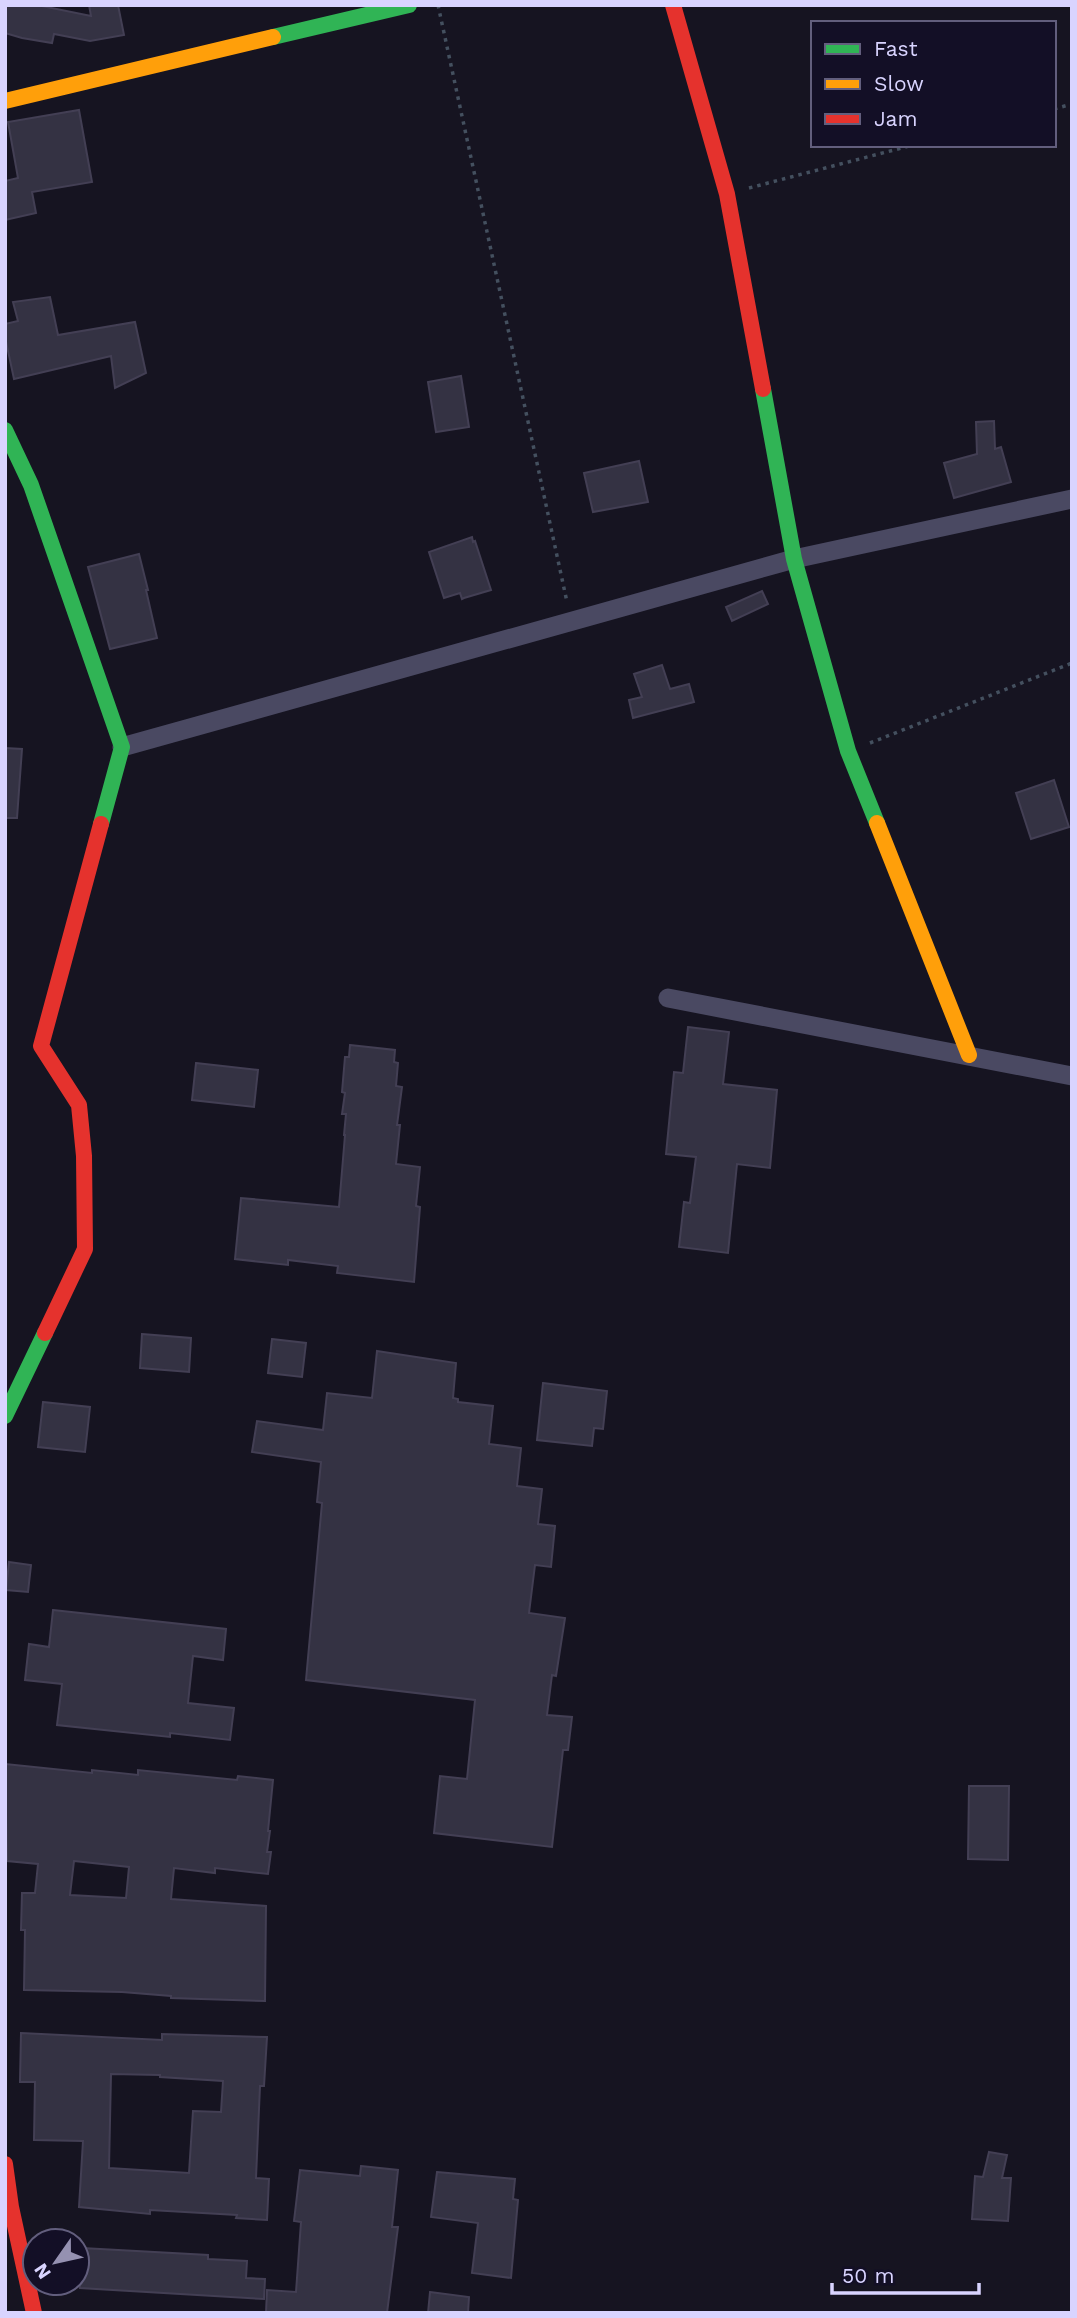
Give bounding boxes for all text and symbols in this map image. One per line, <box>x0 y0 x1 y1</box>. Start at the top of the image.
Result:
legend <box>811 21 1056 147</box>
text: Fast <box>874 36 918 61</box>
text: Slow <box>874 71 924 96</box>
text: Jam <box>874 106 917 131</box>
north arrow <box>21 2227 91 2297</box>
scale bar <box>832 2252 979 2296</box>
text: N <box>29 2259 56 2283</box>
text: 50 m <box>842 2263 894 2288</box>

